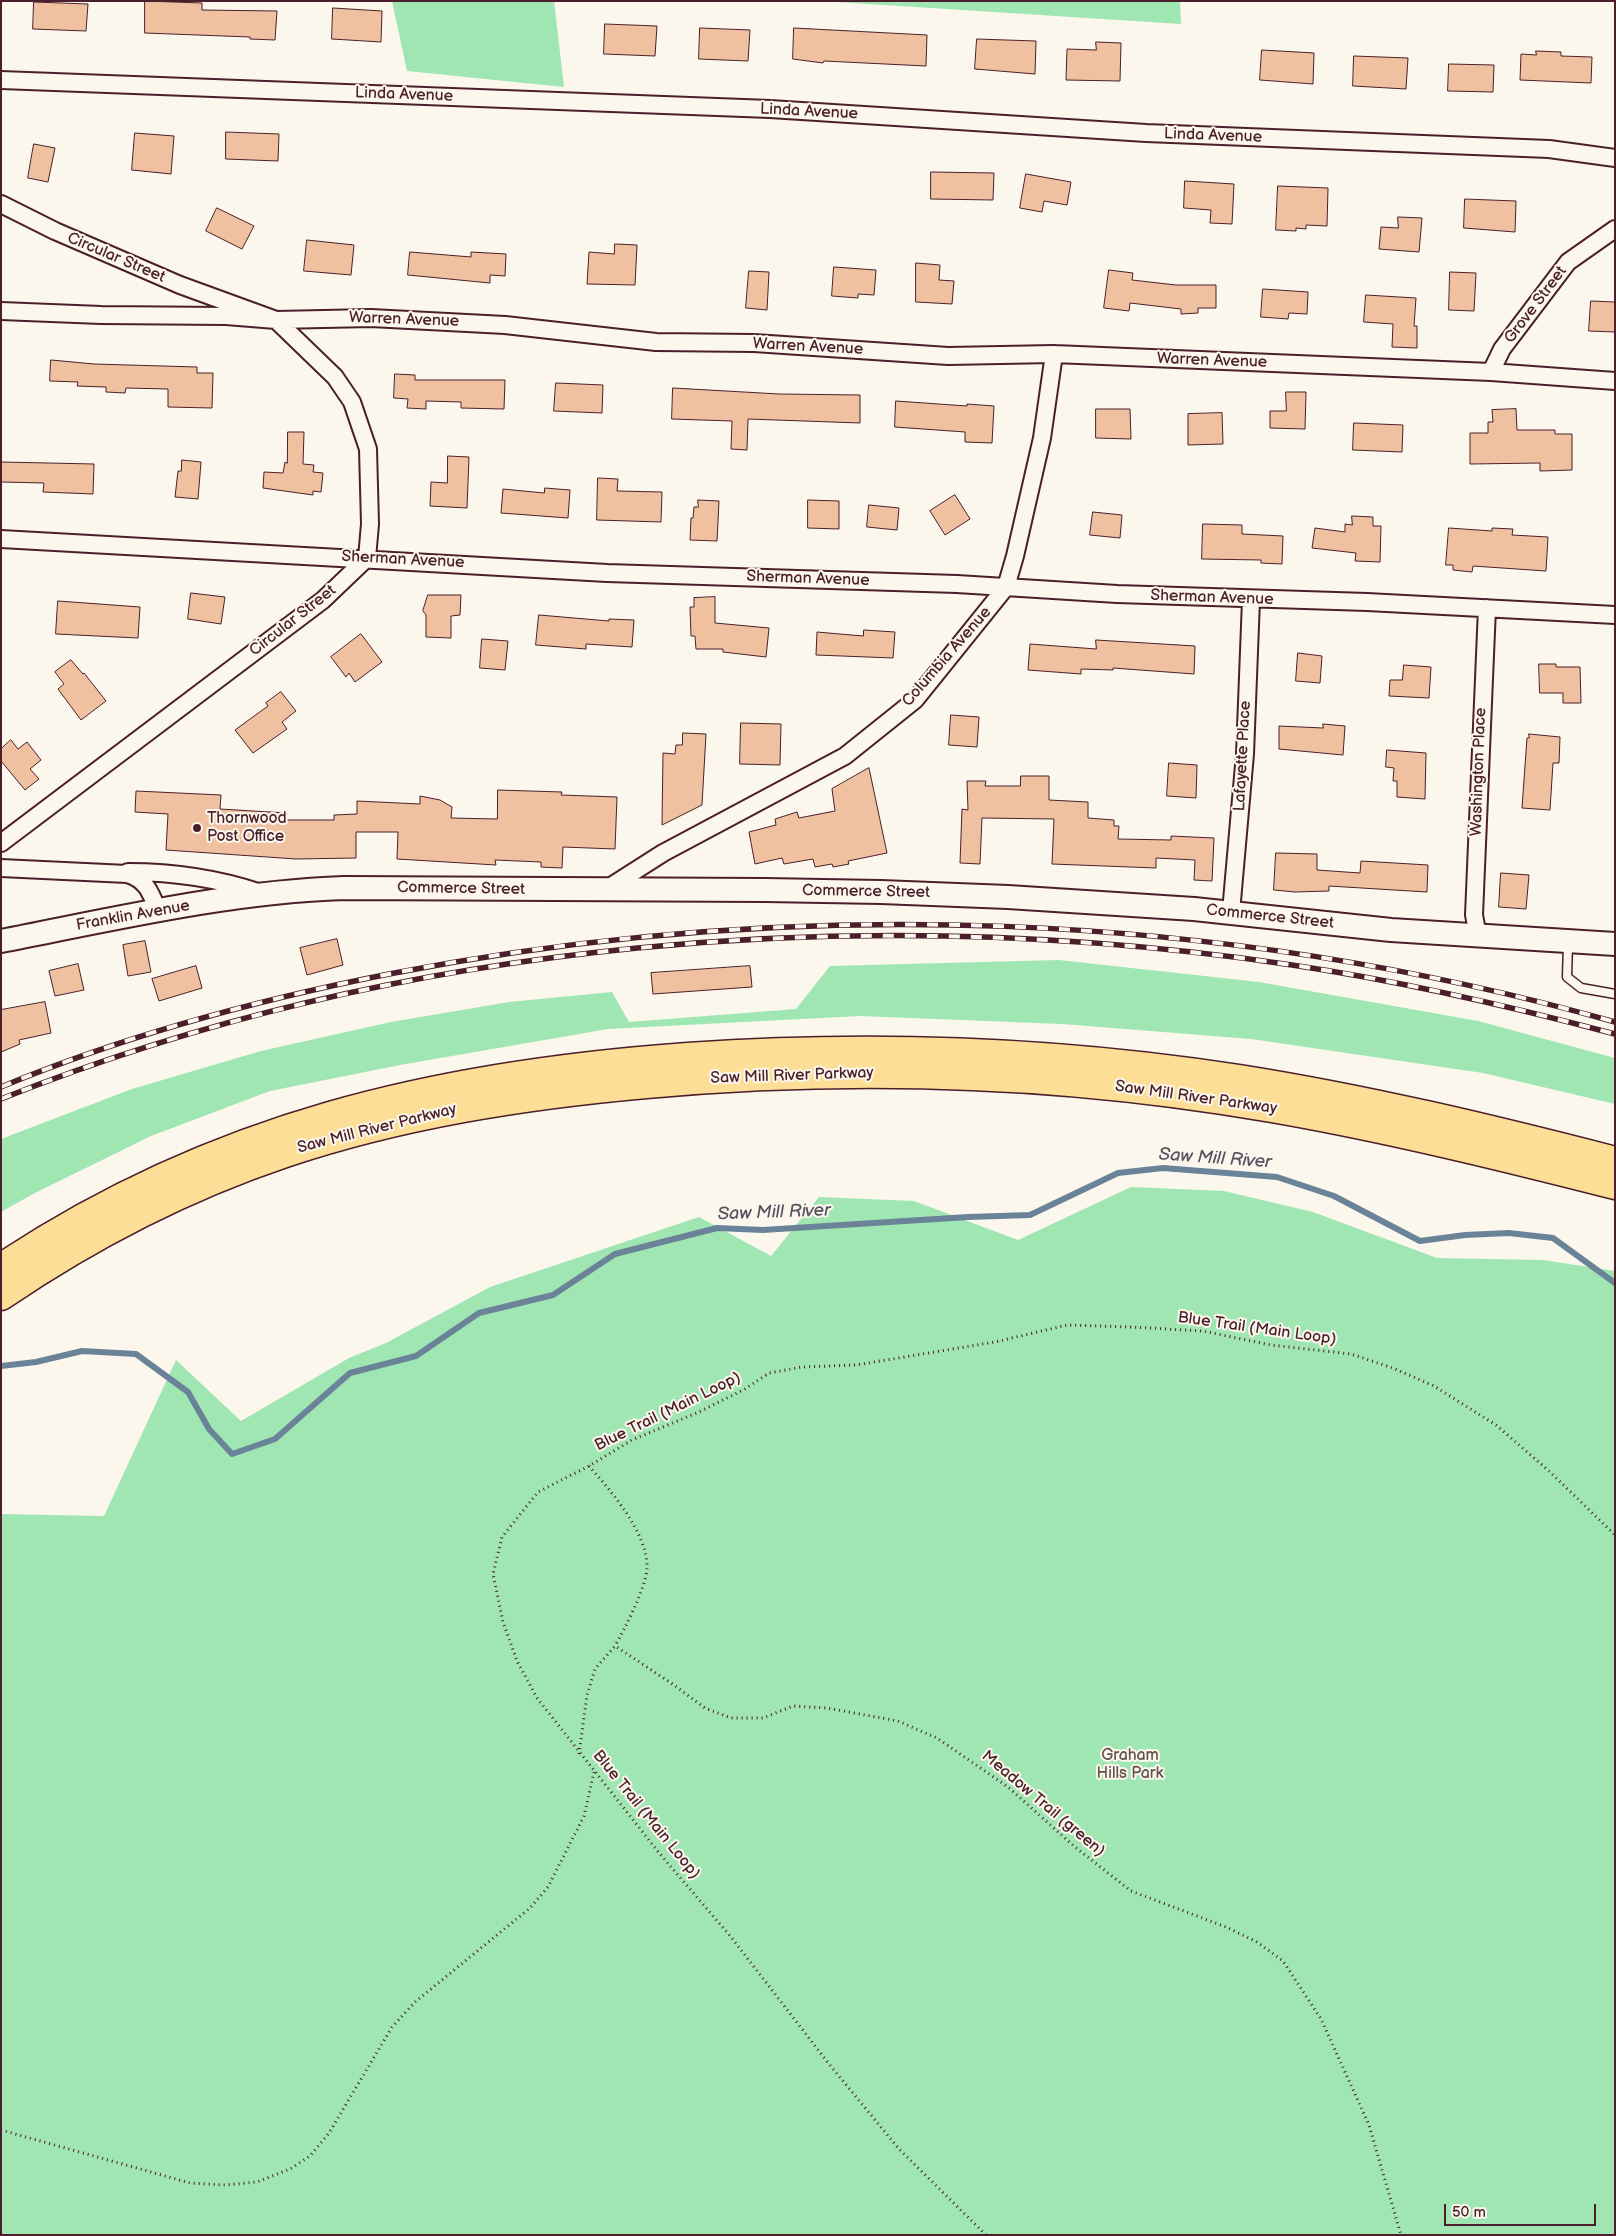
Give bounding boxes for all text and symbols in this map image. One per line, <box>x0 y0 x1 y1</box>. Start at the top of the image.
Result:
street label: Linda Avenue <box>355 84 453 106</box>
street label: Linda Avenue <box>759 100 859 124</box>
street label: Linda Avenue <box>1164 125 1262 147</box>
street label: Circular Street <box>64 229 168 287</box>
street label: Grove Street <box>1501 263 1571 347</box>
street label: Warren Avenue <box>348 308 460 332</box>
street label: Warren Avenue <box>752 335 864 359</box>
street label: Warren Avenue <box>1156 349 1268 373</box>
street label: Sherman Avenue <box>341 547 465 573</box>
street label: Sherman Avenue <box>746 567 870 591</box>
street label: Circular Street <box>246 581 340 661</box>
street label: Sherman Avenue <box>1150 586 1274 610</box>
street label: Columbia Avenue <box>898 603 996 711</box>
street label: Lafayette Place <box>1231 700 1255 812</box>
street label: Washington Place <box>1467 707 1491 837</box>
place label: Thornwood Post Office <box>207 809 287 847</box>
marker: Thornwood Post Office <box>191 822 203 834</box>
street label: Commerce Street <box>397 878 525 900</box>
street label: Commerce Street <box>802 881 930 903</box>
street label: Franklin Avenue <box>75 897 191 935</box>
street label: Commerce Street <box>1205 901 1335 933</box>
street label: Saw Mill River Parkway <box>710 1064 874 1088</box>
street label: Saw Mill River Parkway <box>1114 1077 1278 1119</box>
street label: Saw Mill River Parkway <box>295 1100 459 1158</box>
water label: Saw Mill River <box>1158 1144 1272 1174</box>
water label: Saw Mill River <box>717 1200 831 1226</box>
street label: Blue Trail (Main Loop) <box>1176 1308 1338 1350</box>
street label: Blue Trail (Main Loop) <box>592 1368 744 1456</box>
park label: Graham Hills Park <box>1097 1746 1163 1784</box>
street label: Blue Trail (Main Loop) <box>588 1747 704 1883</box>
street label: Meadow Trail (green) <box>977 1747 1109 1861</box>
scale bar <box>1446 2194 1598 2226</box>
text: 50 m <box>1452 2203 1486 2222</box>

